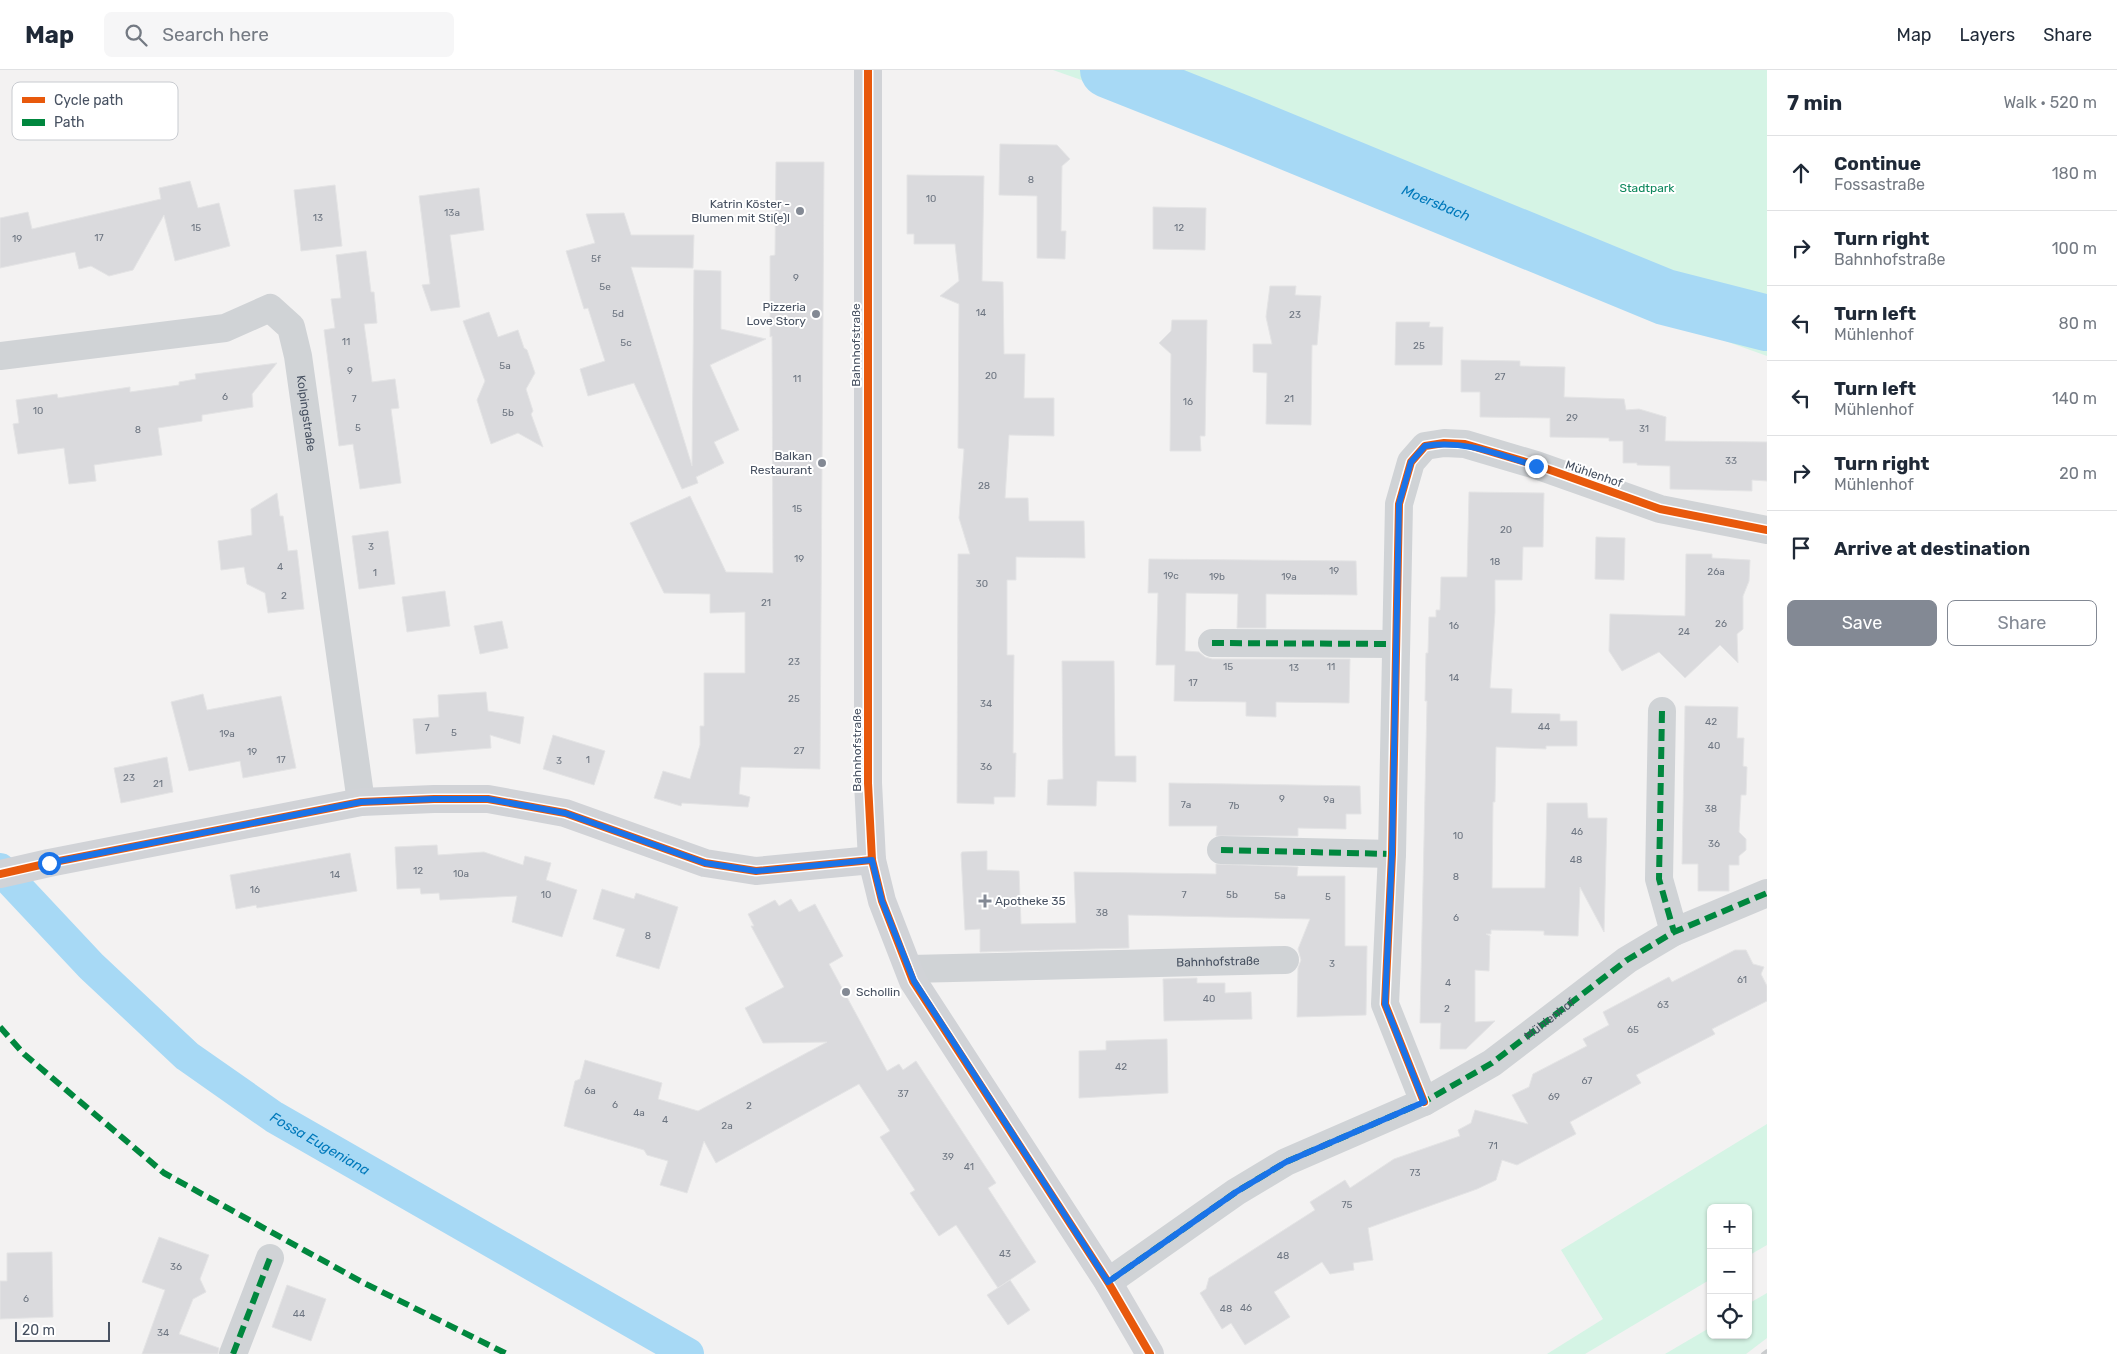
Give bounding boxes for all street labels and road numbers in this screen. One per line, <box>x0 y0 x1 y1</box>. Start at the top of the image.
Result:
street label: Bahnhofstraße <box>849 303 863 387</box>
street label: Kolpingstraße <box>294 374 318 453</box>
street label: Mühlenhof <box>1563 458 1625 490</box>
street label: Bahnhofstraße <box>850 708 864 792</box>
street label: Bahnhofstraße <box>1176 954 1260 970</box>
street label: Mühlenhof <box>1522 995 1578 1043</box>

